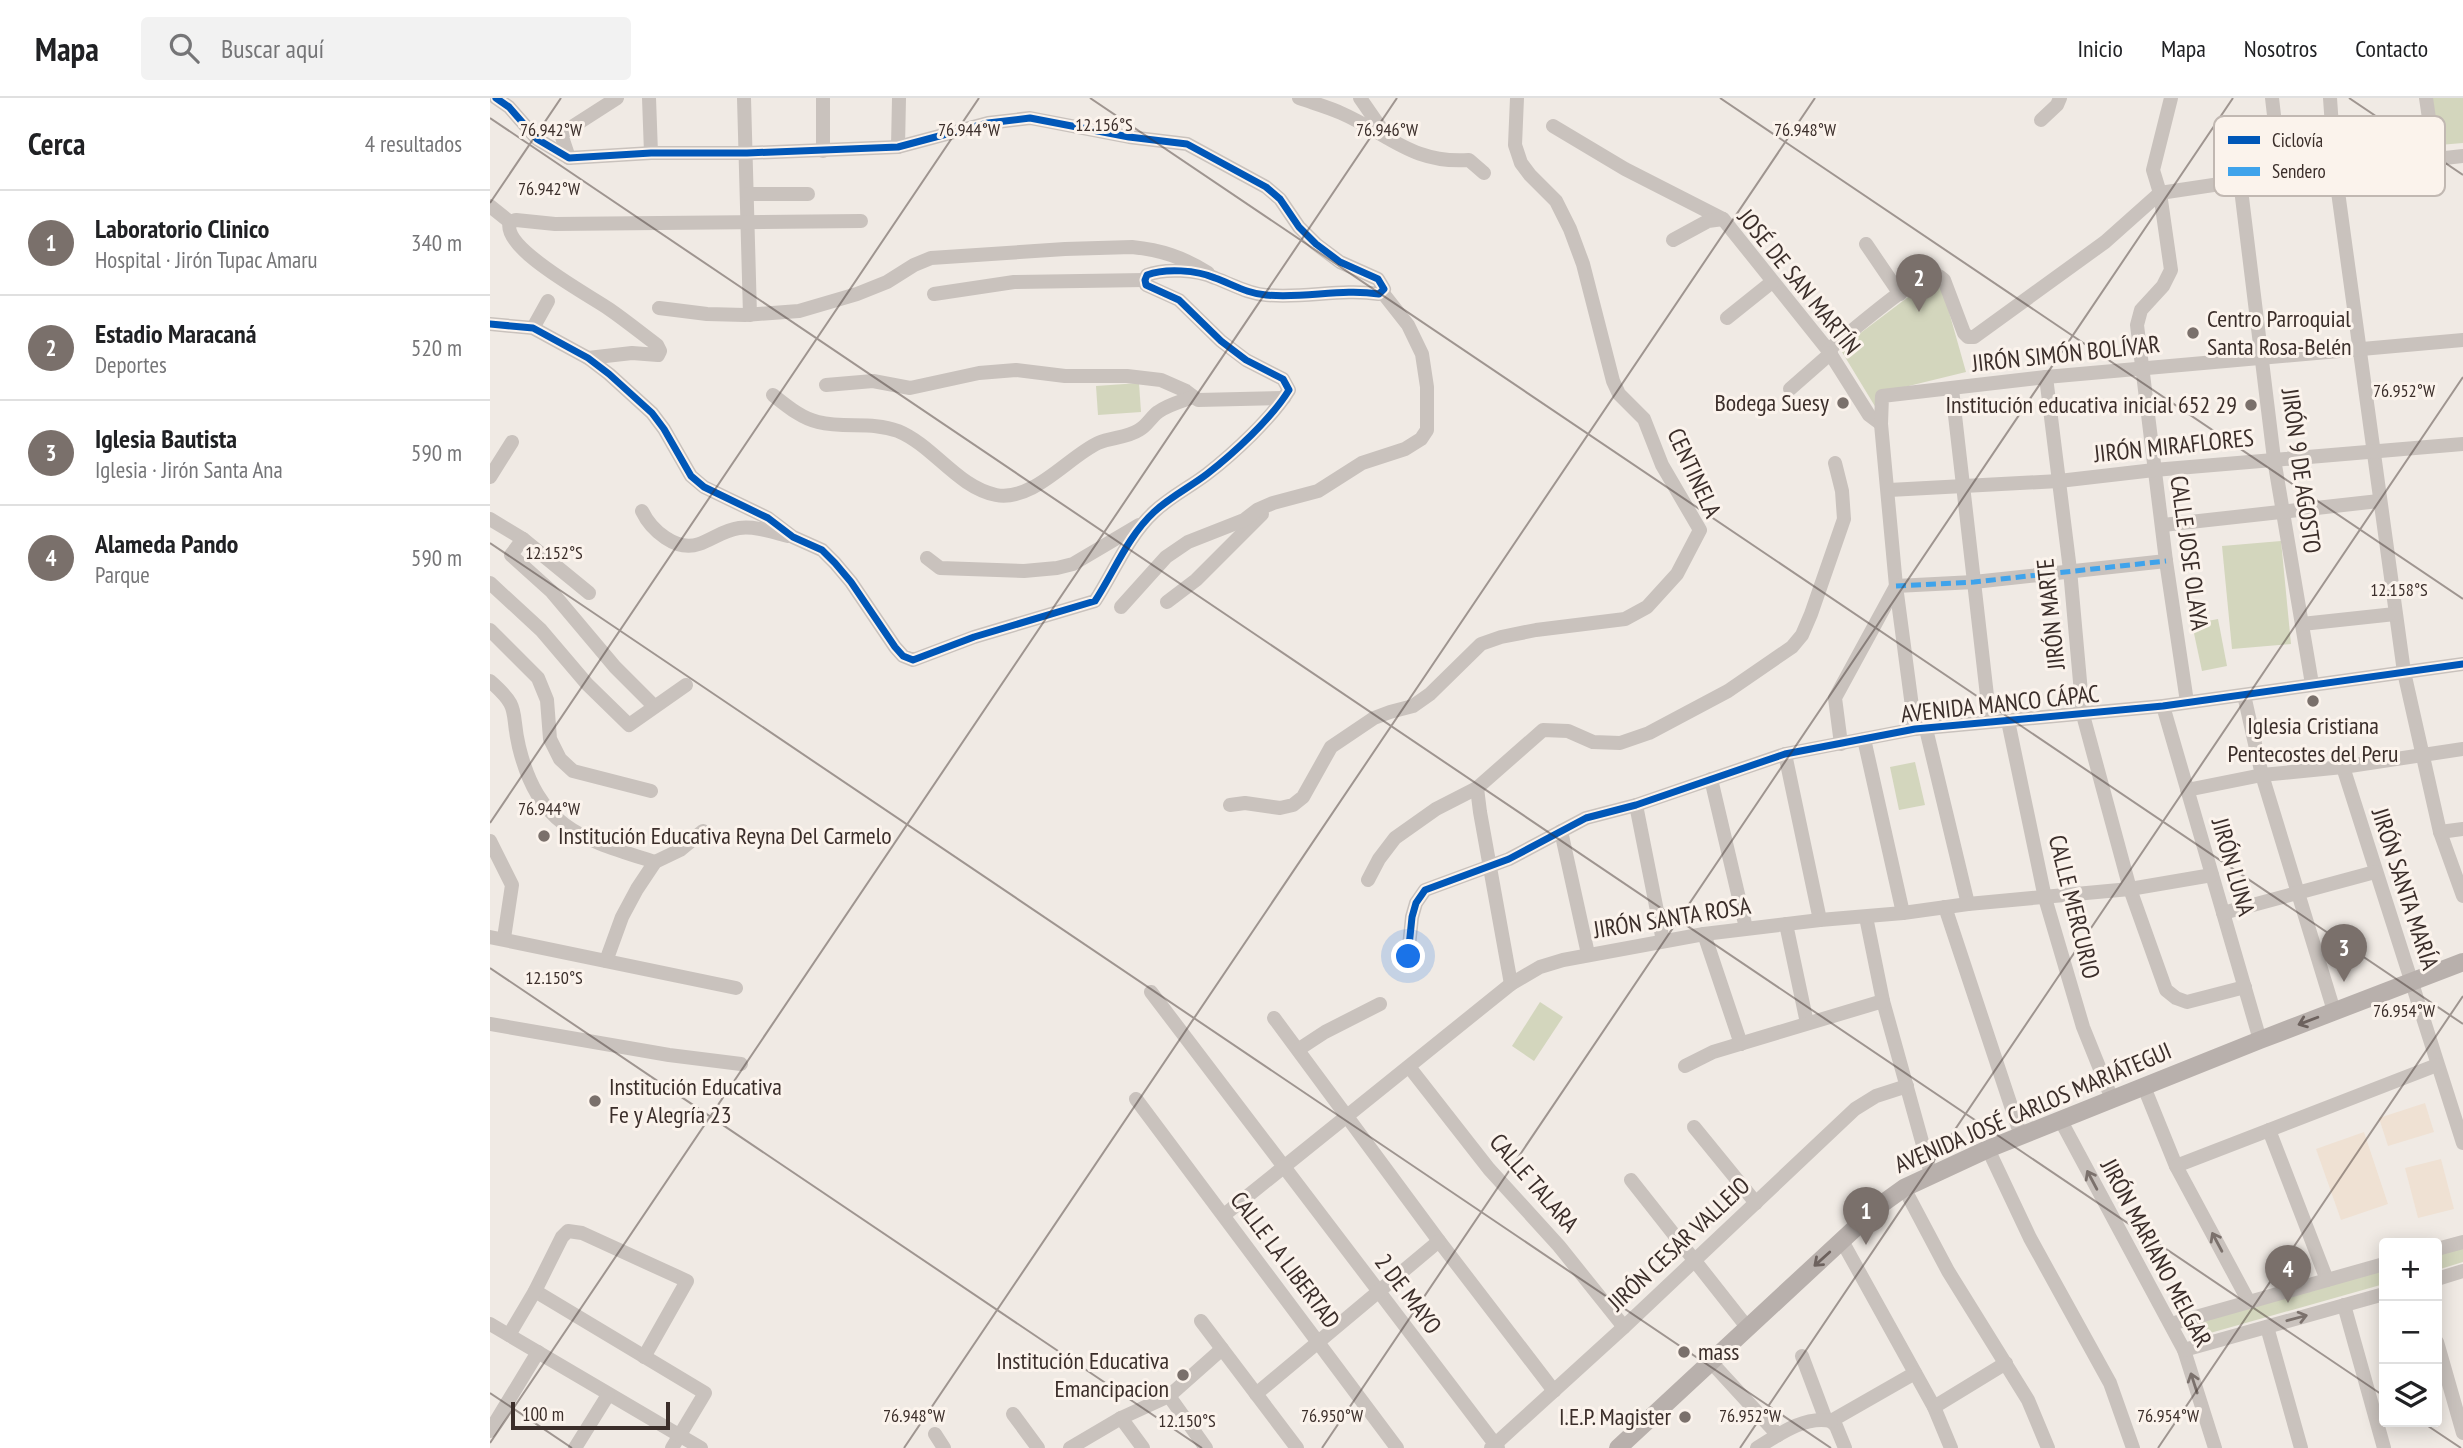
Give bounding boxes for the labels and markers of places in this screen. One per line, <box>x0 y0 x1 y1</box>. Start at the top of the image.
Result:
pin: 2 <box>1896 254 1942 312</box>
place label: Centro Parroquial Santa Rosa-Belén <box>2207 303 2352 362</box>
marker: Centro Parroquial Santa Rosa-Belén <box>2185 325 2201 341</box>
place label: Bodega Suesy <box>1714 387 1829 418</box>
place label: Institución educativa inicial 652 29 <box>1945 389 2237 420</box>
marker: Bodega Suesy <box>1835 395 1851 411</box>
marker: Institución educativa inicial 652 29 <box>2243 397 2259 413</box>
marker: Iglesia Cristiana Pentecostes del Peru <box>2305 693 2321 709</box>
place label: Iglesia Cristiana Pentecostes del Peru <box>2228 710 2398 769</box>
place label: Institución Educativa Reyna Del Carmelo <box>558 820 892 851</box>
marker: Institución Educativa Reyna Del Carmelo <box>536 828 552 844</box>
pin: 3 <box>2321 924 2367 982</box>
place label: Institución Educativa Fe y Alegría 23 <box>609 1071 782 1130</box>
marker: Institución Educativa Fe y Alegría 23 <box>587 1093 603 1109</box>
pin: 1 <box>1843 1187 1889 1245</box>
pin: 4 <box>2265 1245 2311 1303</box>
place label: mass <box>1698 1336 1739 1367</box>
marker: mass <box>1676 1344 1692 1360</box>
place label: Institución Educativa Emancipacion <box>996 1345 1169 1404</box>
marker: Institución Educativa Emancipacion <box>1175 1367 1191 1383</box>
place label: I.E.P. Magister <box>1559 1401 1671 1432</box>
marker: I.E.P. Magister <box>1677 1409 1693 1425</box>

